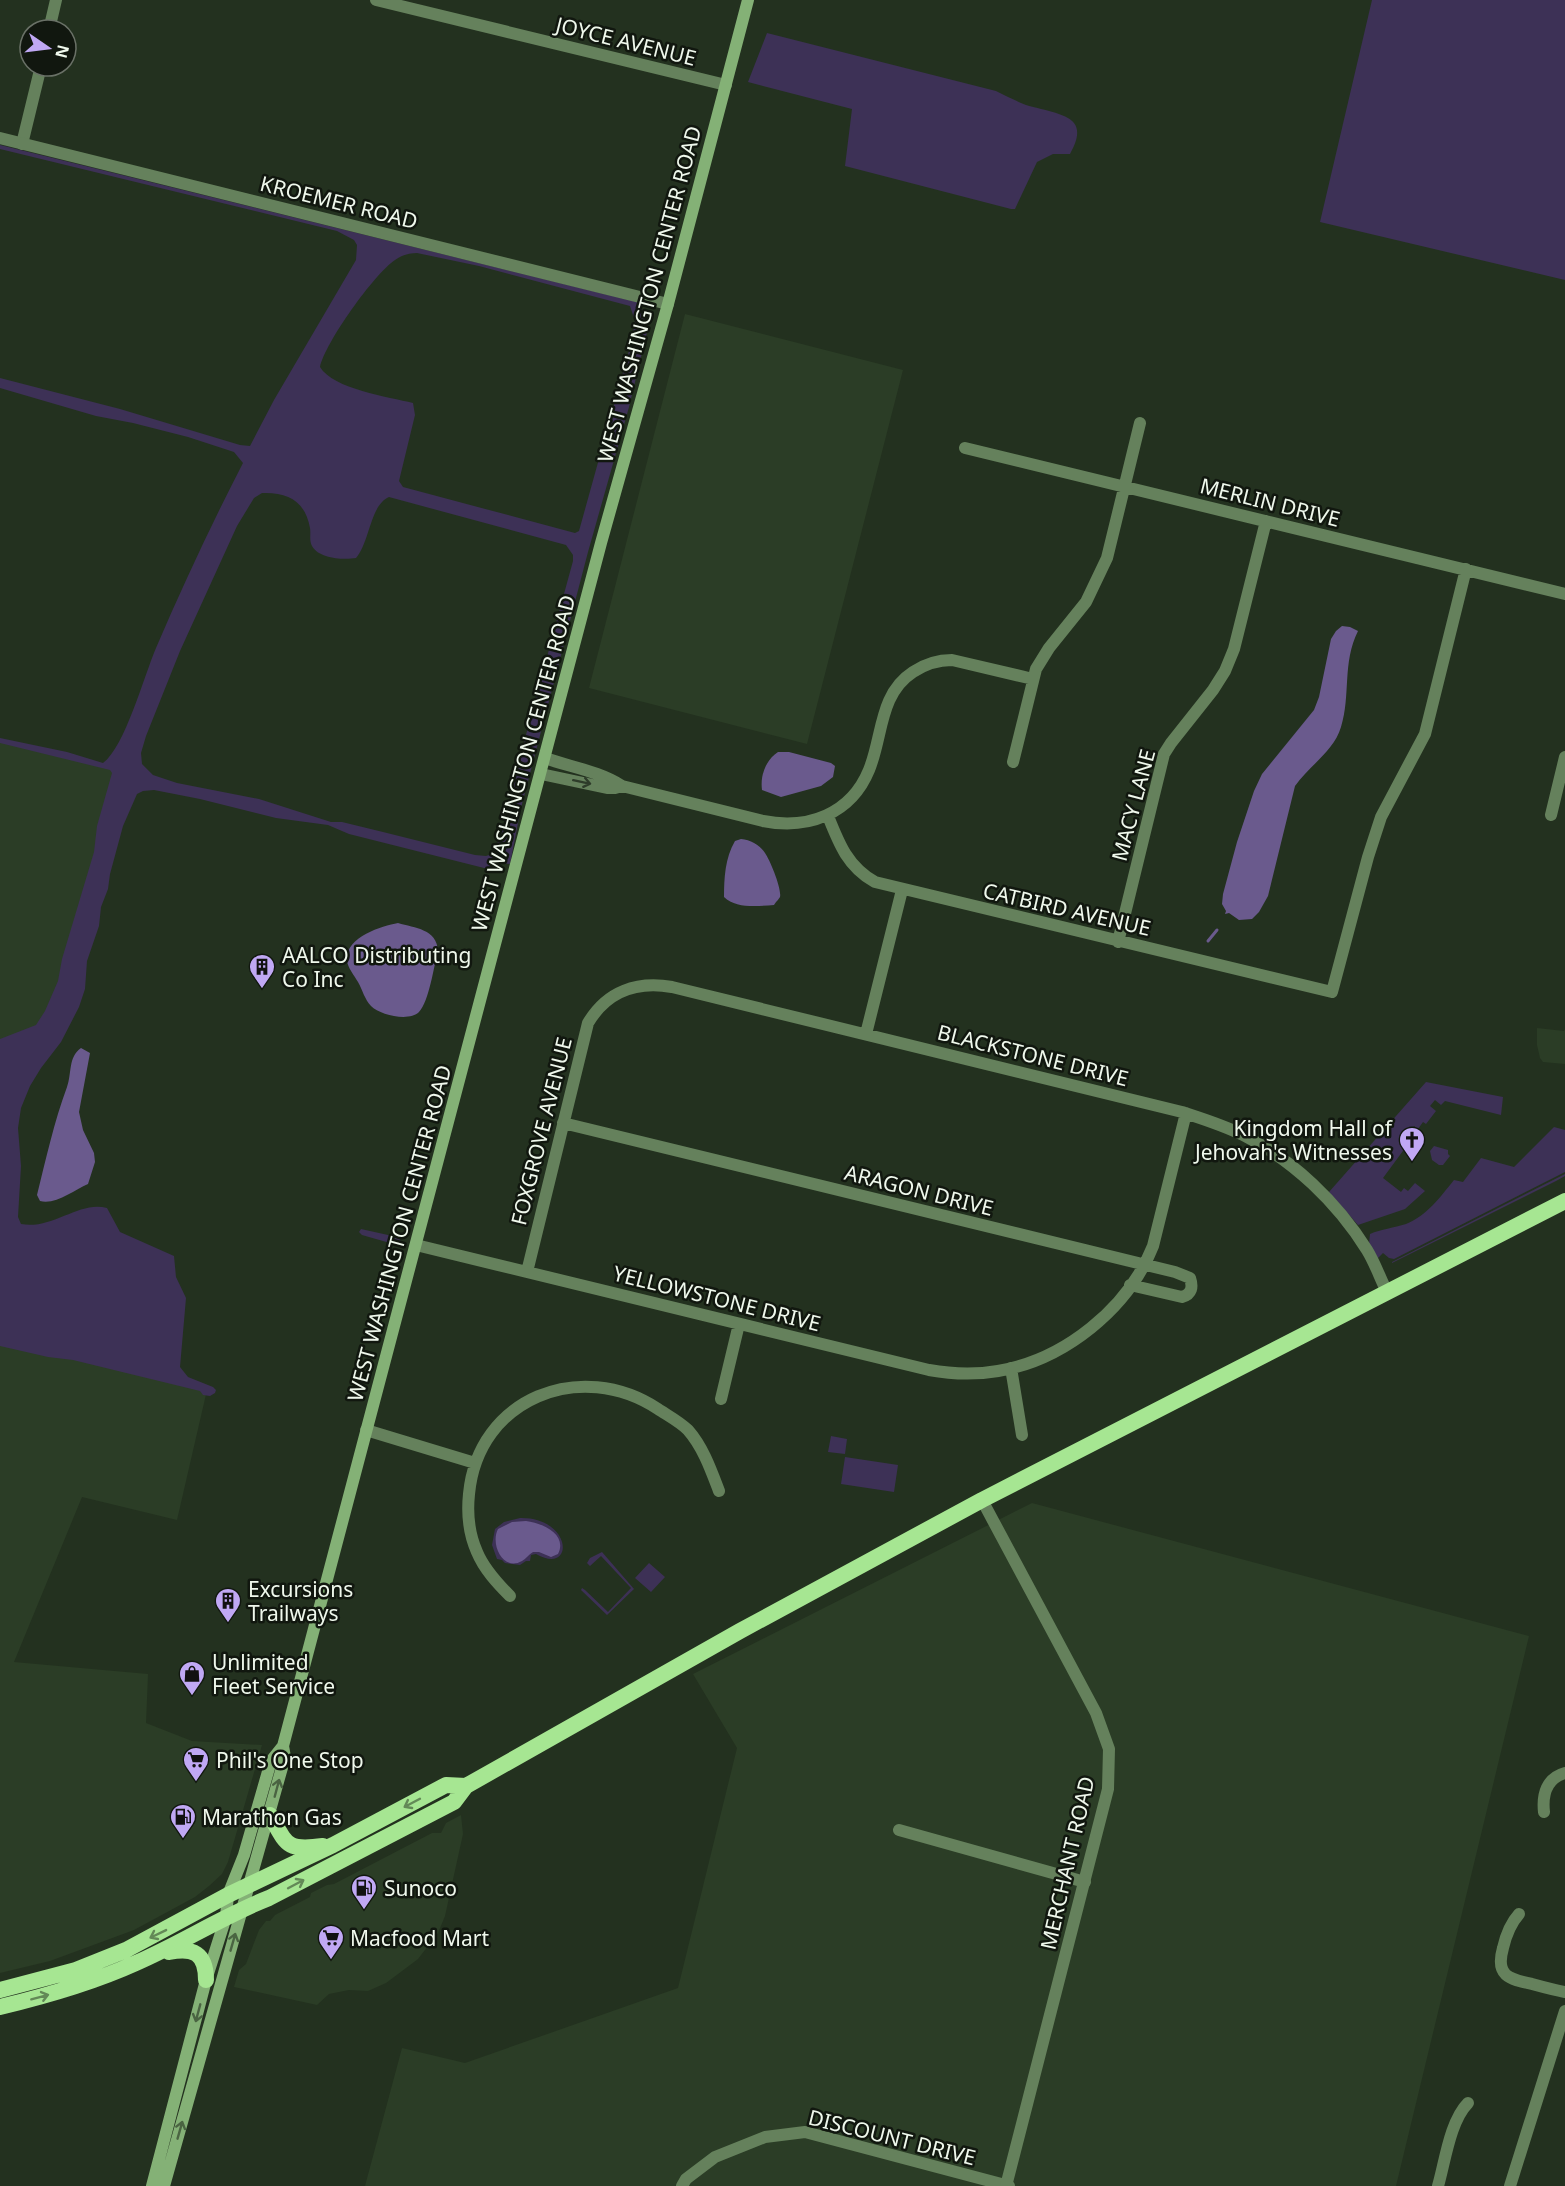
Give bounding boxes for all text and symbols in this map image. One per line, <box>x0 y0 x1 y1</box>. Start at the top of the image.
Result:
street label: JOYCE AVENUE <box>551 10 699 72</box>
north arrow <box>18 18 78 78</box>
text: N <box>50 43 75 61</box>
street label: WEST WASHINGTON CENTER ROAD <box>591 123 707 465</box>
street label: KROEMER ROAD <box>257 169 421 235</box>
street label: MERLIN DRIVE <box>1197 471 1343 533</box>
street label: WEST WASHINGTON CENTER ROAD <box>465 592 581 934</box>
street label: MACY LANE <box>1105 746 1161 864</box>
one-way arrow <box>572 777 591 789</box>
street label: CATBIRD AVENUE <box>980 876 1154 942</box>
place label: AALCO Distributing Co Inc <box>282 941 471 993</box>
building icon: AALCO Distributing Co Inc <box>247 952 277 990</box>
street label: BLACKSTONE DRIVE <box>935 1018 1131 1092</box>
street label: FOXGROVE AVENUE <box>504 1034 578 1228</box>
street label: WEST WASHINGTON CENTER ROAD <box>341 1062 457 1404</box>
place label: Kingdom Hall of Jehovah's Witnesses <box>1193 1114 1394 1166</box>
church icon: Kingdom Hall of Jehovah's Witnesses <box>1397 1125 1427 1163</box>
street label: ARAGON DRIVE <box>842 1158 996 1222</box>
street label: YELLOWSTONE DRIVE <box>610 1259 824 1337</box>
place label: Excursions Trailways <box>248 1575 353 1627</box>
building icon: Excursions Trailways <box>213 1586 243 1624</box>
place label: Unlimited Fleet Service <box>212 1648 335 1700</box>
shop icon: Unlimited Fleet Service <box>177 1659 207 1697</box>
supermarket icon: Phil's One Stop <box>181 1745 211 1783</box>
place label: Phil's One Stop <box>216 1746 364 1774</box>
street label: MERCHANT ROAD <box>1033 1774 1101 1952</box>
one-way arrow <box>272 1779 283 1798</box>
one-way arrow <box>404 1797 421 1809</box>
fuel station icon: Marathon Gas <box>168 1802 198 1840</box>
place label: Marathon Gas <box>202 1803 342 1831</box>
fuel station icon: Sunoco <box>349 1873 379 1911</box>
place label: Sunoco <box>384 1874 457 1902</box>
one-way arrow <box>286 1878 304 1889</box>
supermarket icon: Macfood Mart <box>316 1923 346 1961</box>
place label: Macfood Mart <box>350 1924 489 1952</box>
one-way arrow <box>150 1928 168 1940</box>
one-way arrow <box>228 1933 239 1952</box>
one-way arrow <box>30 1991 49 2003</box>
one-way arrow <box>191 2003 203 2022</box>
street label: DISCOUNT DRIVE <box>805 2103 979 2171</box>
one-way arrow <box>175 2121 186 2140</box>

